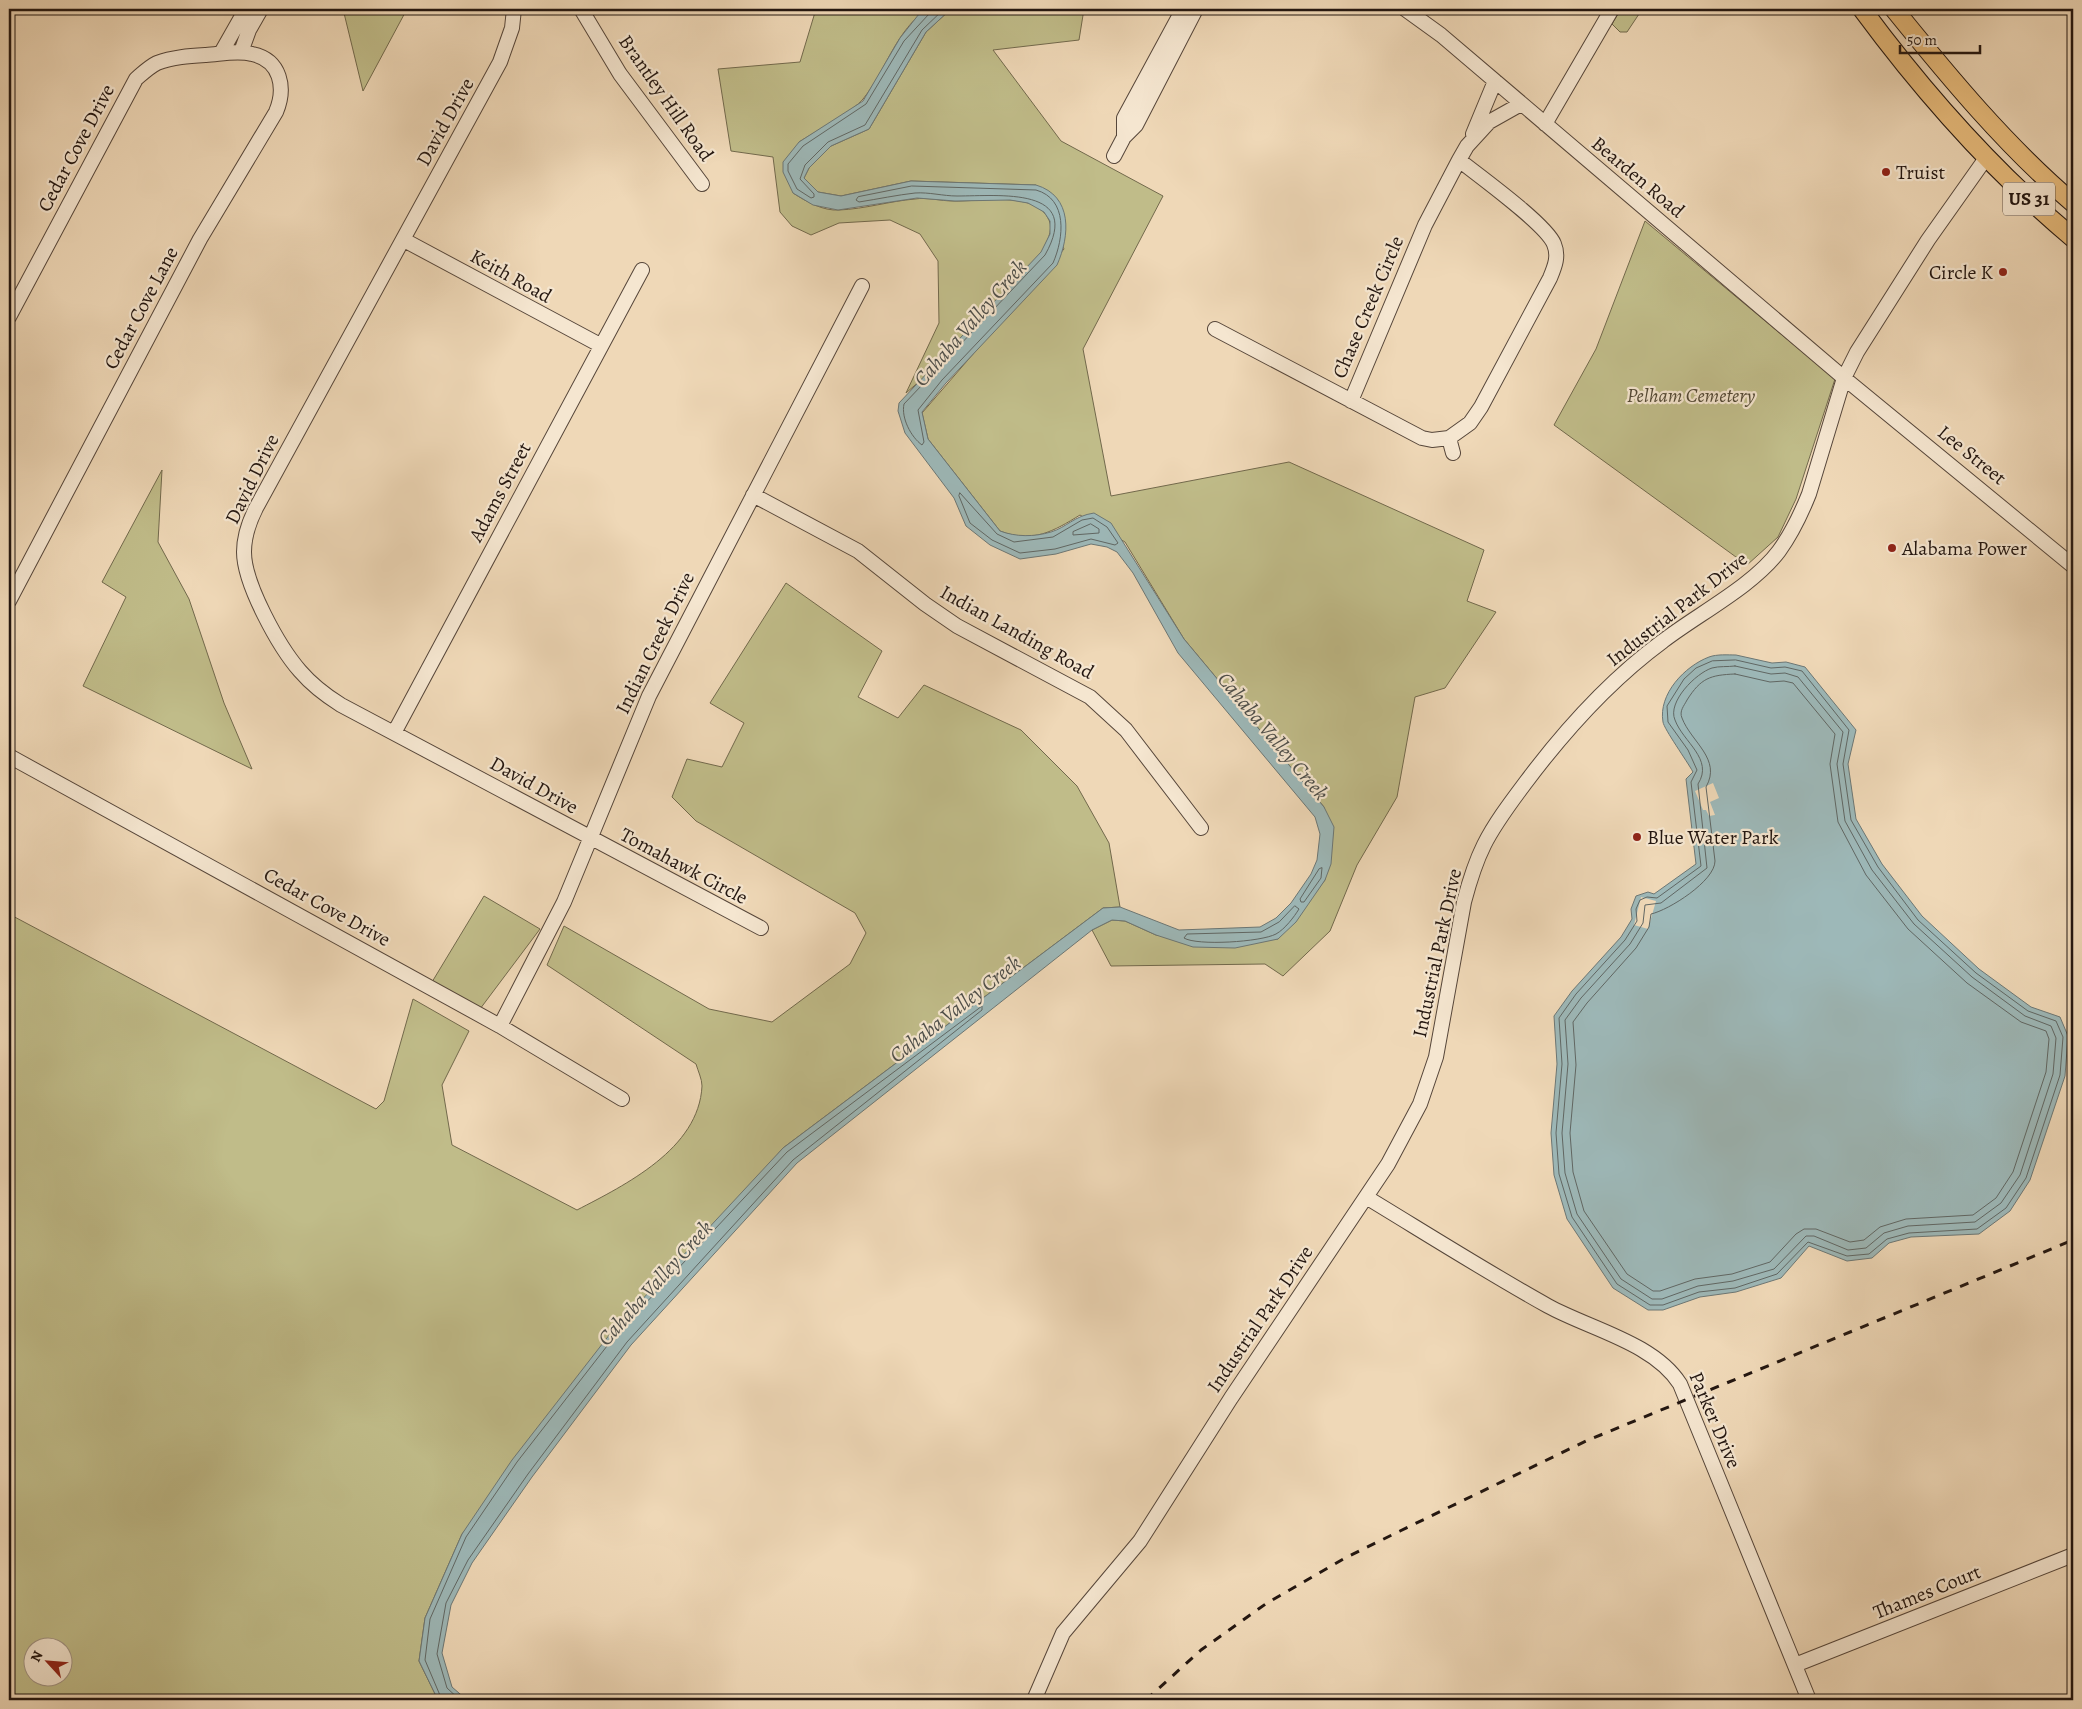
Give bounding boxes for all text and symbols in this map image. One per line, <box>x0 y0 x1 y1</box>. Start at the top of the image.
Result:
scale bar <box>1900 22 1980 54</box>
street label: Brantley Hill Road <box>612 29 720 167</box>
text: 50 m <box>1907 30 1937 50</box>
street label: David Drive <box>410 73 480 171</box>
street label: Cedar Cove Drive <box>31 79 121 217</box>
street label: Bearden Road <box>1586 130 1690 224</box>
place label: Truist <box>1896 159 1945 186</box>
marker: Truist <box>1880 166 1892 178</box>
road number: US 31 <box>2003 182 2055 215</box>
street label: Chase Creek Circle <box>1326 232 1410 382</box>
street label: Cedar Cove Lane <box>97 242 185 374</box>
street label: Keith Road <box>465 243 557 310</box>
water label: Cahaba Valley Creek <box>907 254 1033 392</box>
place label: Circle K <box>1929 259 1993 286</box>
marker: Circle K <box>1997 266 2009 278</box>
park label: Pelham Cemetery <box>1627 382 1755 409</box>
street label: Lee Street <box>1932 419 2012 491</box>
street label: David Drive <box>219 429 285 529</box>
street label: Adams Street <box>462 437 538 547</box>
place label: Alabama Power <box>1901 535 2027 562</box>
marker: Alabama Power <box>1886 542 1898 554</box>
street label: Industrial Park Drive <box>1601 545 1753 673</box>
street label: Indian Creek Drive <box>609 567 701 719</box>
street label: Indian Landing Road <box>935 579 1099 686</box>
water label: Cahaba Valley Creek <box>1211 666 1335 806</box>
street label: David Drive <box>485 750 583 820</box>
street label: Tomahawk Circle <box>615 821 753 911</box>
place label: Blue Water Park <box>1647 824 1779 851</box>
marker: Blue Water Park <box>1631 831 1643 843</box>
street label: Cedar Cove Drive <box>259 861 395 953</box>
street label: Industrial Park Drive <box>1406 866 1468 1040</box>
water label: Cahaba Valley Creek <box>884 949 1026 1069</box>
water label: Cahaba Valley Creek <box>591 1214 719 1352</box>
street label: Industrial Park Drive <box>1201 1240 1319 1398</box>
street label: Parker Drive <box>1683 1367 1747 1473</box>
street label: Thames Court <box>1869 1558 1985 1626</box>
north arrow <box>22 1636 72 1686</box>
text: N <box>26 1648 48 1665</box>

